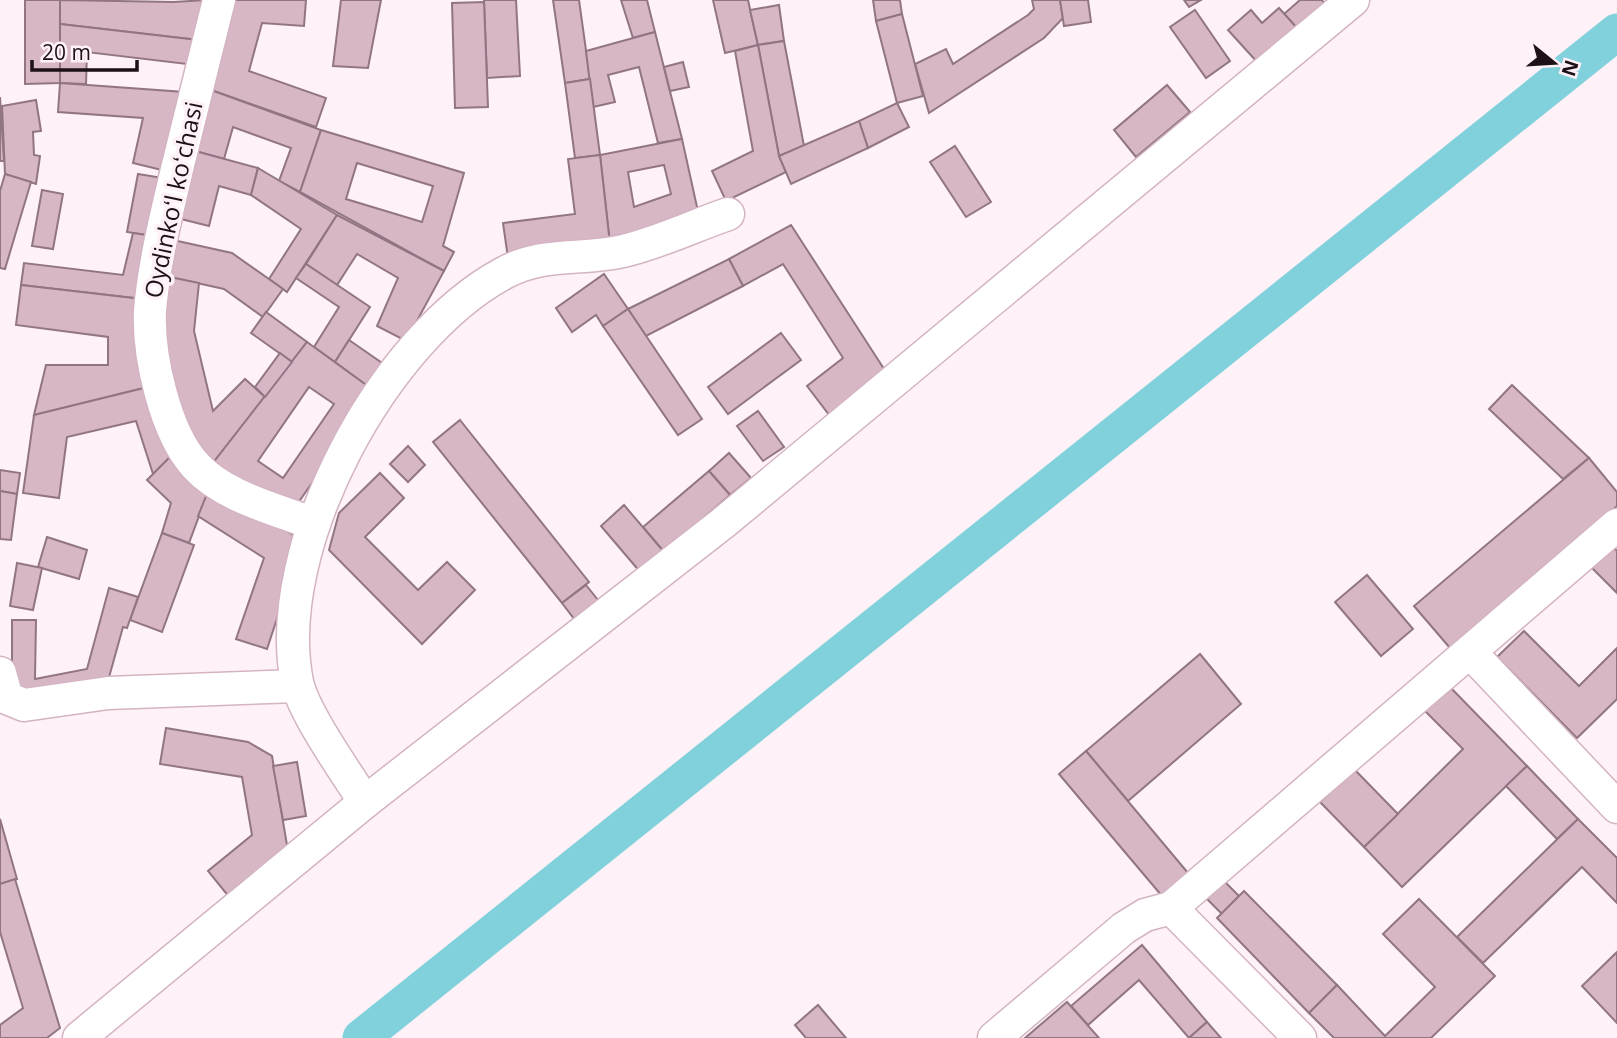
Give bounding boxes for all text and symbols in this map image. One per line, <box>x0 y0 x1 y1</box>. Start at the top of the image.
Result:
scale bar <box>32 28 136 72</box>
north arrow <box>1519 28 1589 98</box>
text: 20 m <box>42 38 91 66</box>
text: N <box>1555 57 1585 80</box>
street label: Oydinkoʻl koʻchasi <box>136 98 209 301</box>

